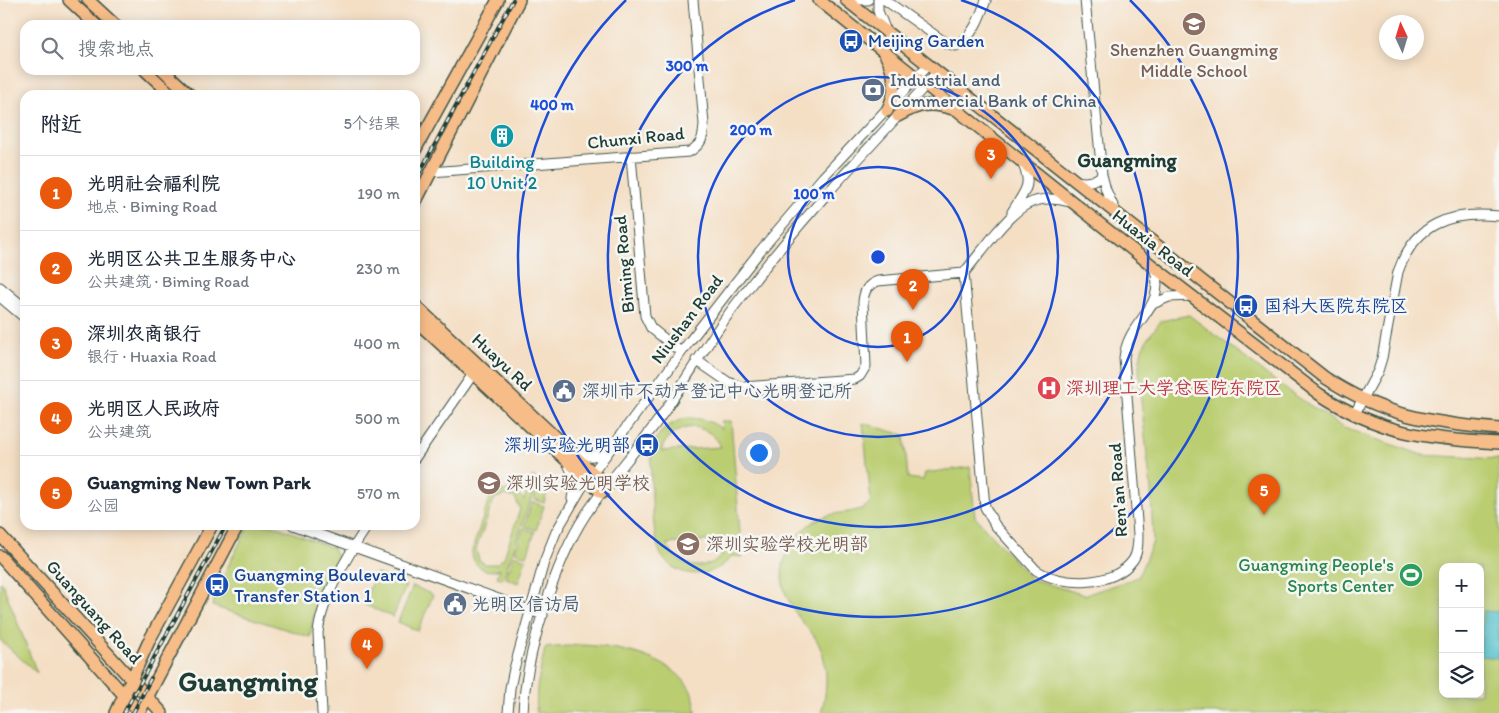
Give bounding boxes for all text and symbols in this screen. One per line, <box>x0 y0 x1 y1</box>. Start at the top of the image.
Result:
school or university icon: Shenzhen Guangming Middle School <box>1181 11 1207 37</box>
north arrow <box>1379 15 1424 60</box>
search box <box>20 20 420 75</box>
bus stop icon: Meijing Garden <box>838 28 864 54</box>
place label: Meijing Garden <box>868 30 985 52</box>
icon: search <box>38 34 66 62</box>
text: 搜索地点 <box>78 37 154 60</box>
place label: Shenzhen Guangming Middle School <box>1110 39 1279 82</box>
text: 300 m <box>666 57 709 75</box>
place label: Industrial and Commercial Bank of China <box>890 69 1097 112</box>
bank icon: Industrial and Commercial Bank of China <box>860 77 886 103</box>
text: 400 m <box>530 96 574 114</box>
text: 附近 <box>40 111 82 136</box>
text: 5个结果 <box>344 114 400 133</box>
text: 200 m <box>730 121 773 139</box>
street label: Chunxi Road <box>586 122 686 154</box>
building icon: Building 10 Unit 2 <box>489 123 515 149</box>
pin: 3 <box>975 138 1007 179</box>
district label: Guangming <box>1077 148 1178 173</box>
place label: Building 10 Unit 2 <box>467 151 538 194</box>
text: 光明社会福利院 <box>87 172 220 195</box>
text: 1 <box>52 184 60 203</box>
text: 190 m <box>357 184 400 203</box>
text: 100 m <box>793 185 835 203</box>
text: 地点 · Biming Road <box>87 197 217 216</box>
street label: Huaxia Road <box>1108 204 1198 282</box>
street label: Biming Road <box>609 214 639 314</box>
text: 光明区公共卫生服务中心 <box>87 247 296 270</box>
centre of rings <box>869 248 887 266</box>
text: 2 <box>52 259 60 278</box>
text: 230 m <box>356 259 400 278</box>
pin: 2 <box>897 269 929 310</box>
street label: Niushan Road <box>646 270 728 368</box>
text: 公共建筑 · Biming Road <box>87 272 249 291</box>
bus stop icon: 国科大医院东院区 <box>1233 293 1259 319</box>
place label: 国科大医院东院区 <box>1264 295 1408 317</box>
pin: 1 <box>891 321 923 362</box>
text: 深圳农商银行 <box>87 322 201 345</box>
street label: Huayu Rd <box>467 329 537 396</box>
text: 3 <box>52 334 60 353</box>
text: 400 m <box>354 334 400 353</box>
text: 银行 · Huaxia Road <box>87 347 217 366</box>
hospital icon: 深圳理工大学总医院东院区 <box>1036 375 1062 401</box>
place label: 深圳理工大学总医院东院区 <box>1066 377 1282 399</box>
public building icon: 深圳市不动产登记中心光明登记所 <box>551 378 577 404</box>
place label: 深圳市不动产登记中心光明登记所 <box>582 380 852 402</box>
text: 光明区人民政府 <box>87 397 220 420</box>
text: 4 <box>51 409 61 428</box>
text: 500 m <box>355 409 400 428</box>
text: 公共建筑 <box>87 422 151 441</box>
bus stop icon: 深圳实验光明部 <box>634 432 660 458</box>
place label: 深圳实验光明部 <box>504 434 630 456</box>
your location <box>746 440 772 466</box>
street label: Ren'an Road <box>1104 442 1132 538</box>
school or university icon: 深圳实验光明学校 <box>476 470 502 496</box>
text: Guangming New Town Park <box>87 471 311 494</box>
place label: 深圳实验光明学校 <box>506 472 650 494</box>
pin: 5 <box>1248 474 1280 515</box>
text: 5 <box>52 484 60 503</box>
text: 570 m <box>357 484 400 503</box>
text: 公园 <box>87 496 119 515</box>
school or university icon: 深圳实验学校光明部 <box>675 531 701 557</box>
place label: 深圳实验学校光明部 <box>706 533 868 555</box>
place label: Guangming People's Sports Center <box>1238 554 1395 597</box>
street label: Guanguang Road <box>42 555 147 669</box>
sports icon: Guangming People's Sports Center <box>1398 562 1424 588</box>
map controls <box>1439 563 1484 698</box>
button: + <box>1439 563 1484 608</box>
place label: Guangming Boulevard Transfer Station 1 <box>234 564 406 607</box>
bus stop icon: Guangming Boulevard Transfer Station 1 <box>204 572 230 598</box>
public building icon: 光明区信访局 <box>442 591 468 617</box>
place label: 光明区信访局 <box>472 593 580 615</box>
button: − <box>1439 608 1484 653</box>
pin: 4 <box>351 628 383 669</box>
button: layers <box>1439 653 1484 698</box>
district label: Guangming <box>178 664 318 698</box>

